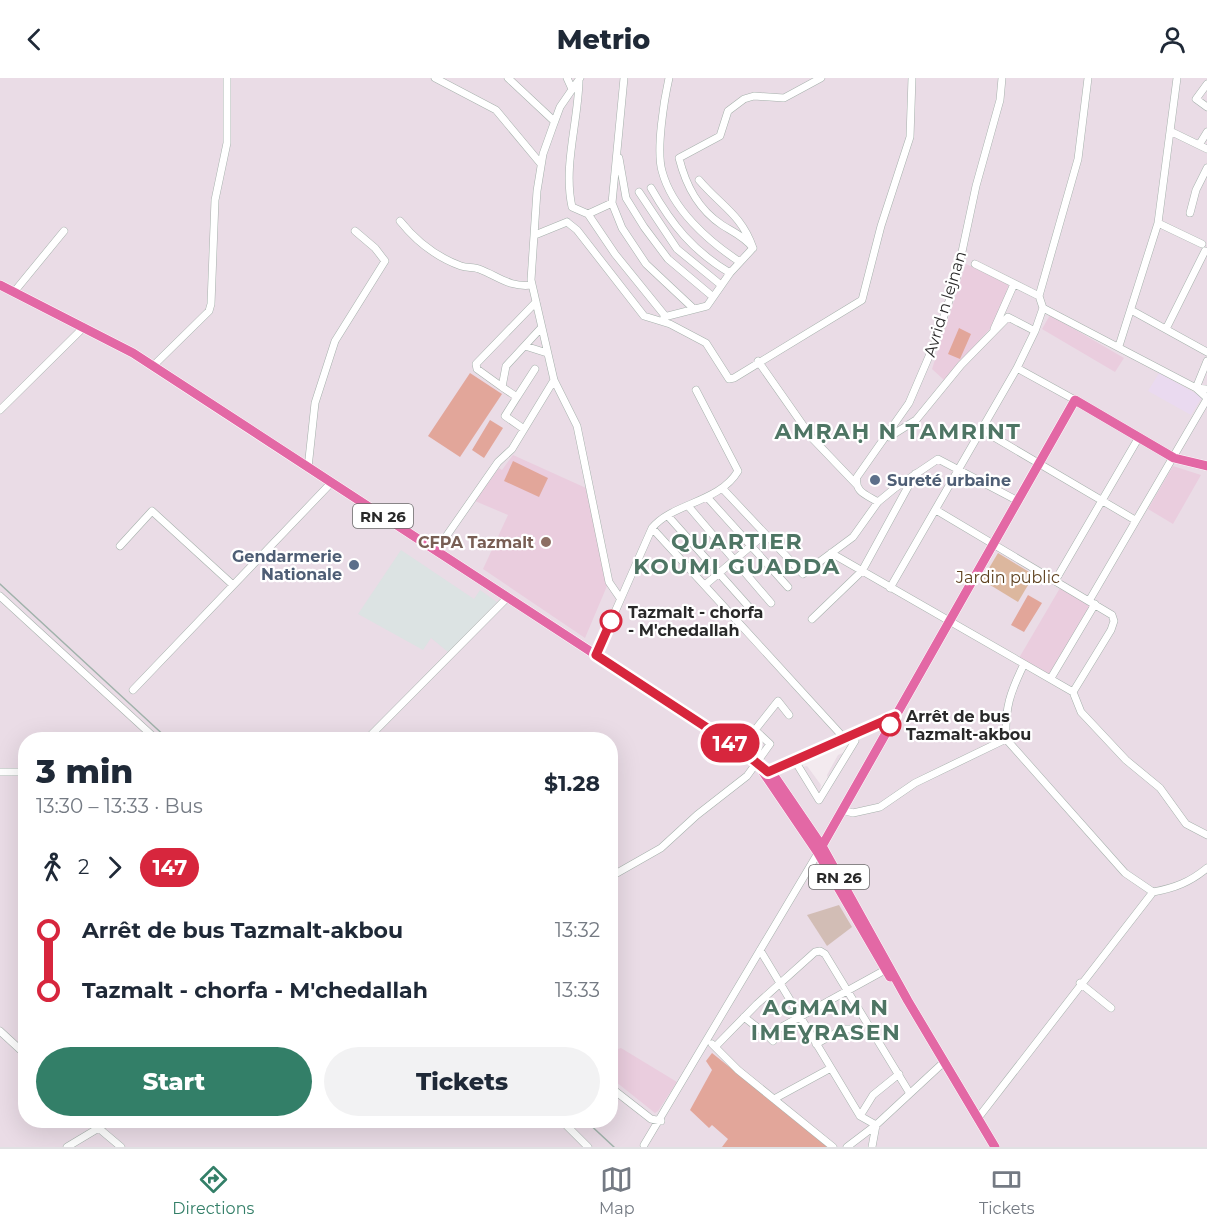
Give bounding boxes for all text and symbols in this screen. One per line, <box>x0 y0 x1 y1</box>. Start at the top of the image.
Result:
icon: back <box>18 23 51 56</box>
text: Metrio <box>557 23 650 56</box>
icon: person <box>1156 23 1189 56</box>
street label: Avrid n lejnan <box>920 249 970 359</box>
district label: AMṚAḤ N TAMRINT <box>774 418 1021 445</box>
place label: Sureté urbaine <box>887 471 1011 490</box>
marker: Sureté urbaine <box>868 473 882 487</box>
road number: RN 26 <box>353 504 413 528</box>
district label: QUARTIER KOUMI GUADDA <box>633 528 841 580</box>
place label: CFPA Tazmalt <box>418 533 534 552</box>
marker: CFPA Tazmalt <box>539 535 553 549</box>
place label: Gendarmerie Nationale <box>232 547 342 584</box>
marker: Gendarmerie Nationale <box>347 558 361 572</box>
park label: Jardin public <box>955 568 1060 587</box>
place label: Tazmalt - chorfa - M'chedallah <box>628 603 763 640</box>
marker: Tazmalt - chorfa - M'chedallah <box>600 610 622 632</box>
place label: Arrêt de bus Tazmalt-akbou <box>905 707 1031 744</box>
marker: Arrêt de bus Tazmalt-akbou <box>879 714 901 736</box>
line badge: 147 <box>696 724 765 762</box>
text: 147 <box>713 731 747 756</box>
text: 3 min <box>36 751 133 791</box>
text: $1.28 <box>544 770 600 797</box>
text: 13:30 – 13:33 · Bus <box>36 794 203 818</box>
icon: walk <box>36 851 69 884</box>
icon: forward <box>98 851 131 884</box>
text: 2 <box>78 855 89 879</box>
text: 147 <box>152 855 187 880</box>
road number: RN 26 <box>809 865 869 889</box>
text: Arrêt de bus Tazmalt-akbou <box>82 917 403 944</box>
text: 13:32 <box>555 918 600 942</box>
text: Tazmalt - chorfa - M'chedallah <box>82 977 428 1004</box>
text: 13:33 <box>555 978 600 1002</box>
district label: AGMAM N IMEƔRASEN <box>751 994 901 1046</box>
button: Start <box>36 1047 312 1116</box>
button: Tickets <box>324 1047 600 1116</box>
tab: Directions <box>172 1163 254 1218</box>
tab: Map <box>599 1163 634 1218</box>
tab: Tickets <box>979 1163 1035 1218</box>

